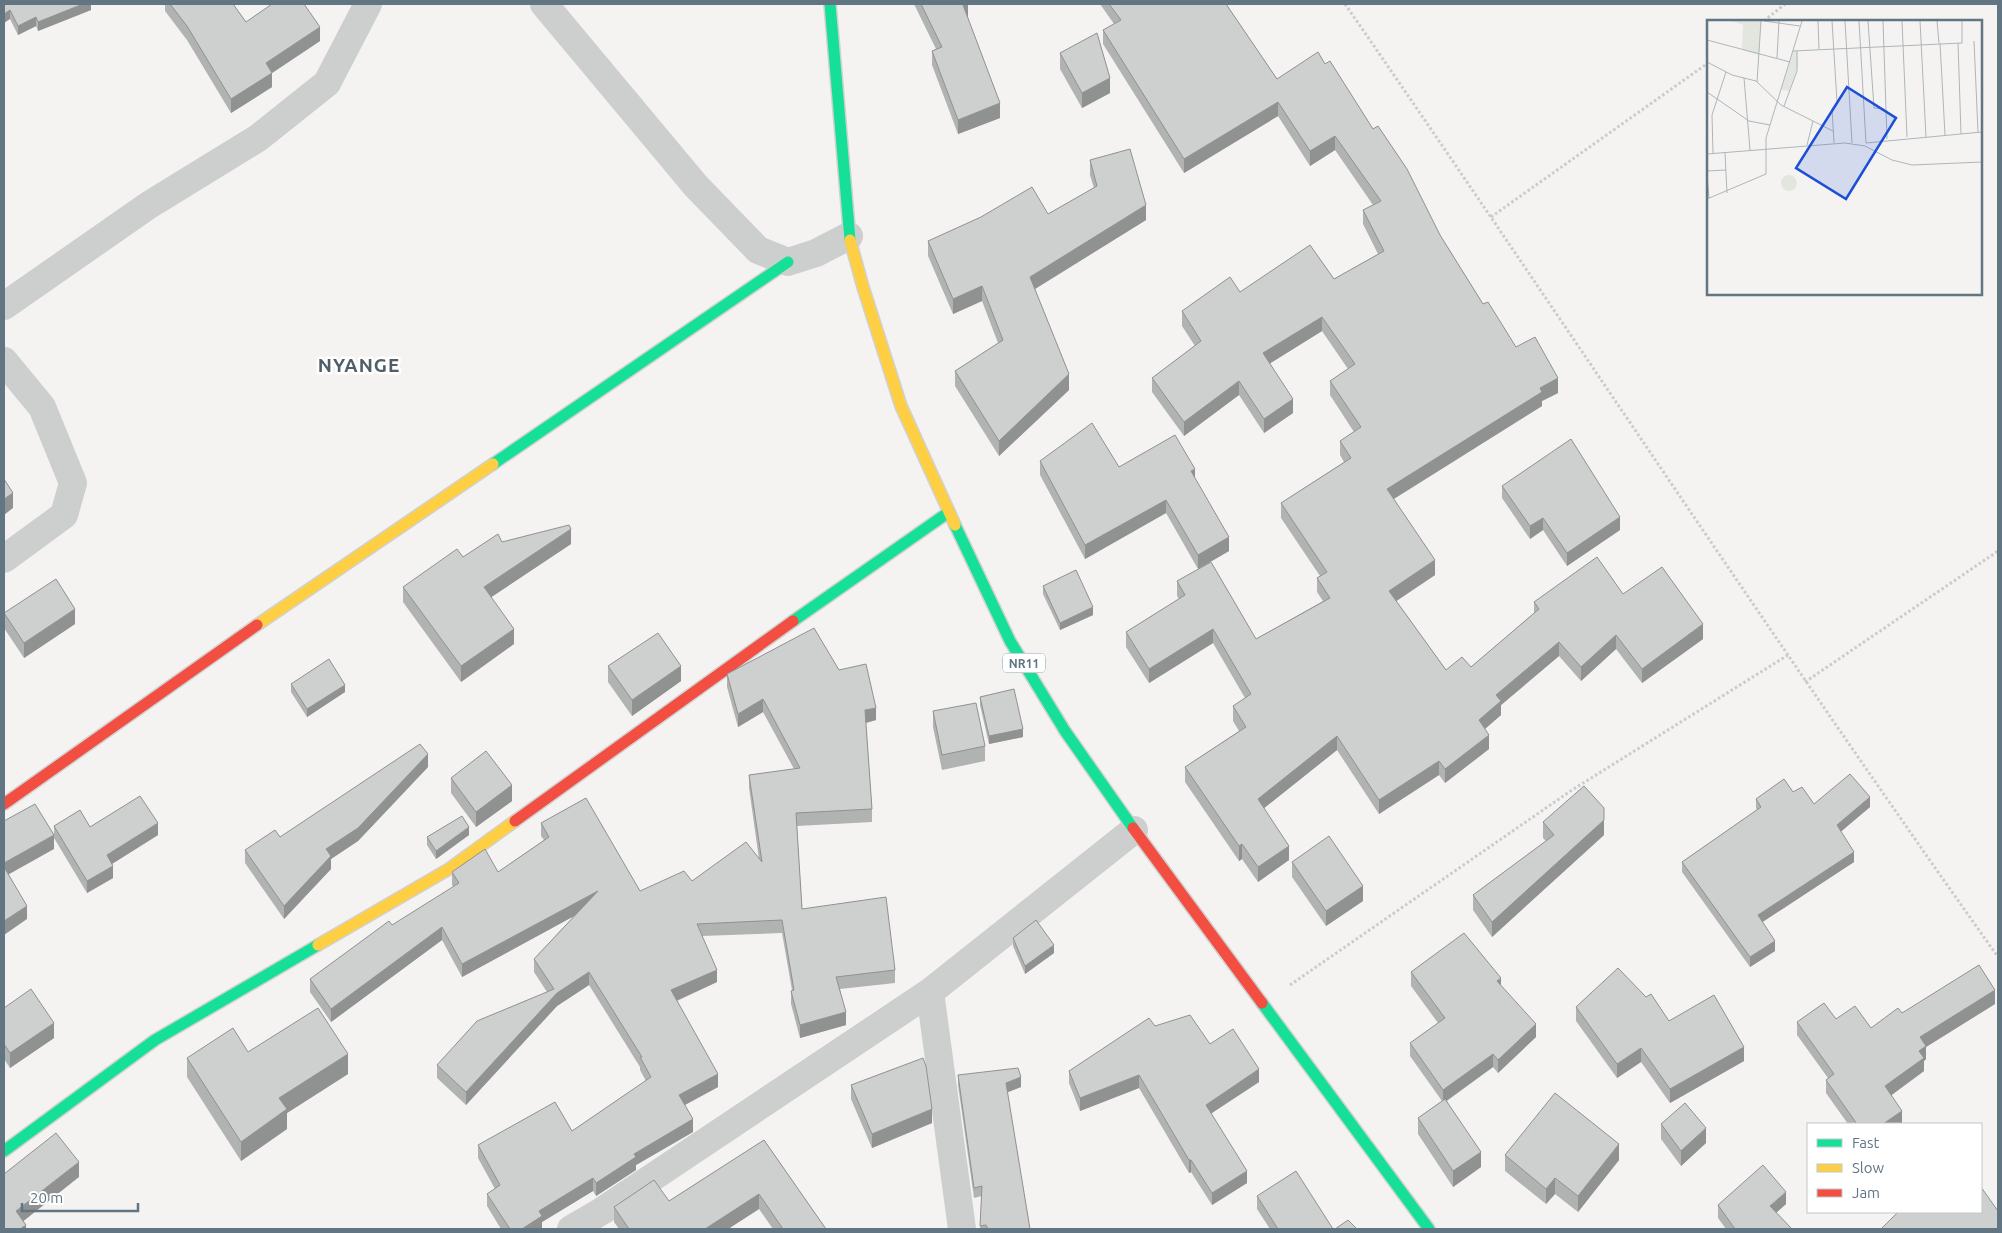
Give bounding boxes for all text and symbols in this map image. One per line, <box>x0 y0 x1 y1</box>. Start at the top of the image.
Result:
inset map <box>1707 20 1982 295</box>
district label: NYANGE <box>318 354 400 376</box>
road number: NR11 <box>1003 654 1045 672</box>
legend <box>1807 1123 1982 1213</box>
text: Fast <box>1852 1134 1880 1151</box>
text: Slow <box>1852 1159 1885 1176</box>
scale bar <box>22 1180 139 1212</box>
text: Jam <box>1852 1184 1880 1201</box>
text: 20 m <box>30 1189 63 1206</box>

